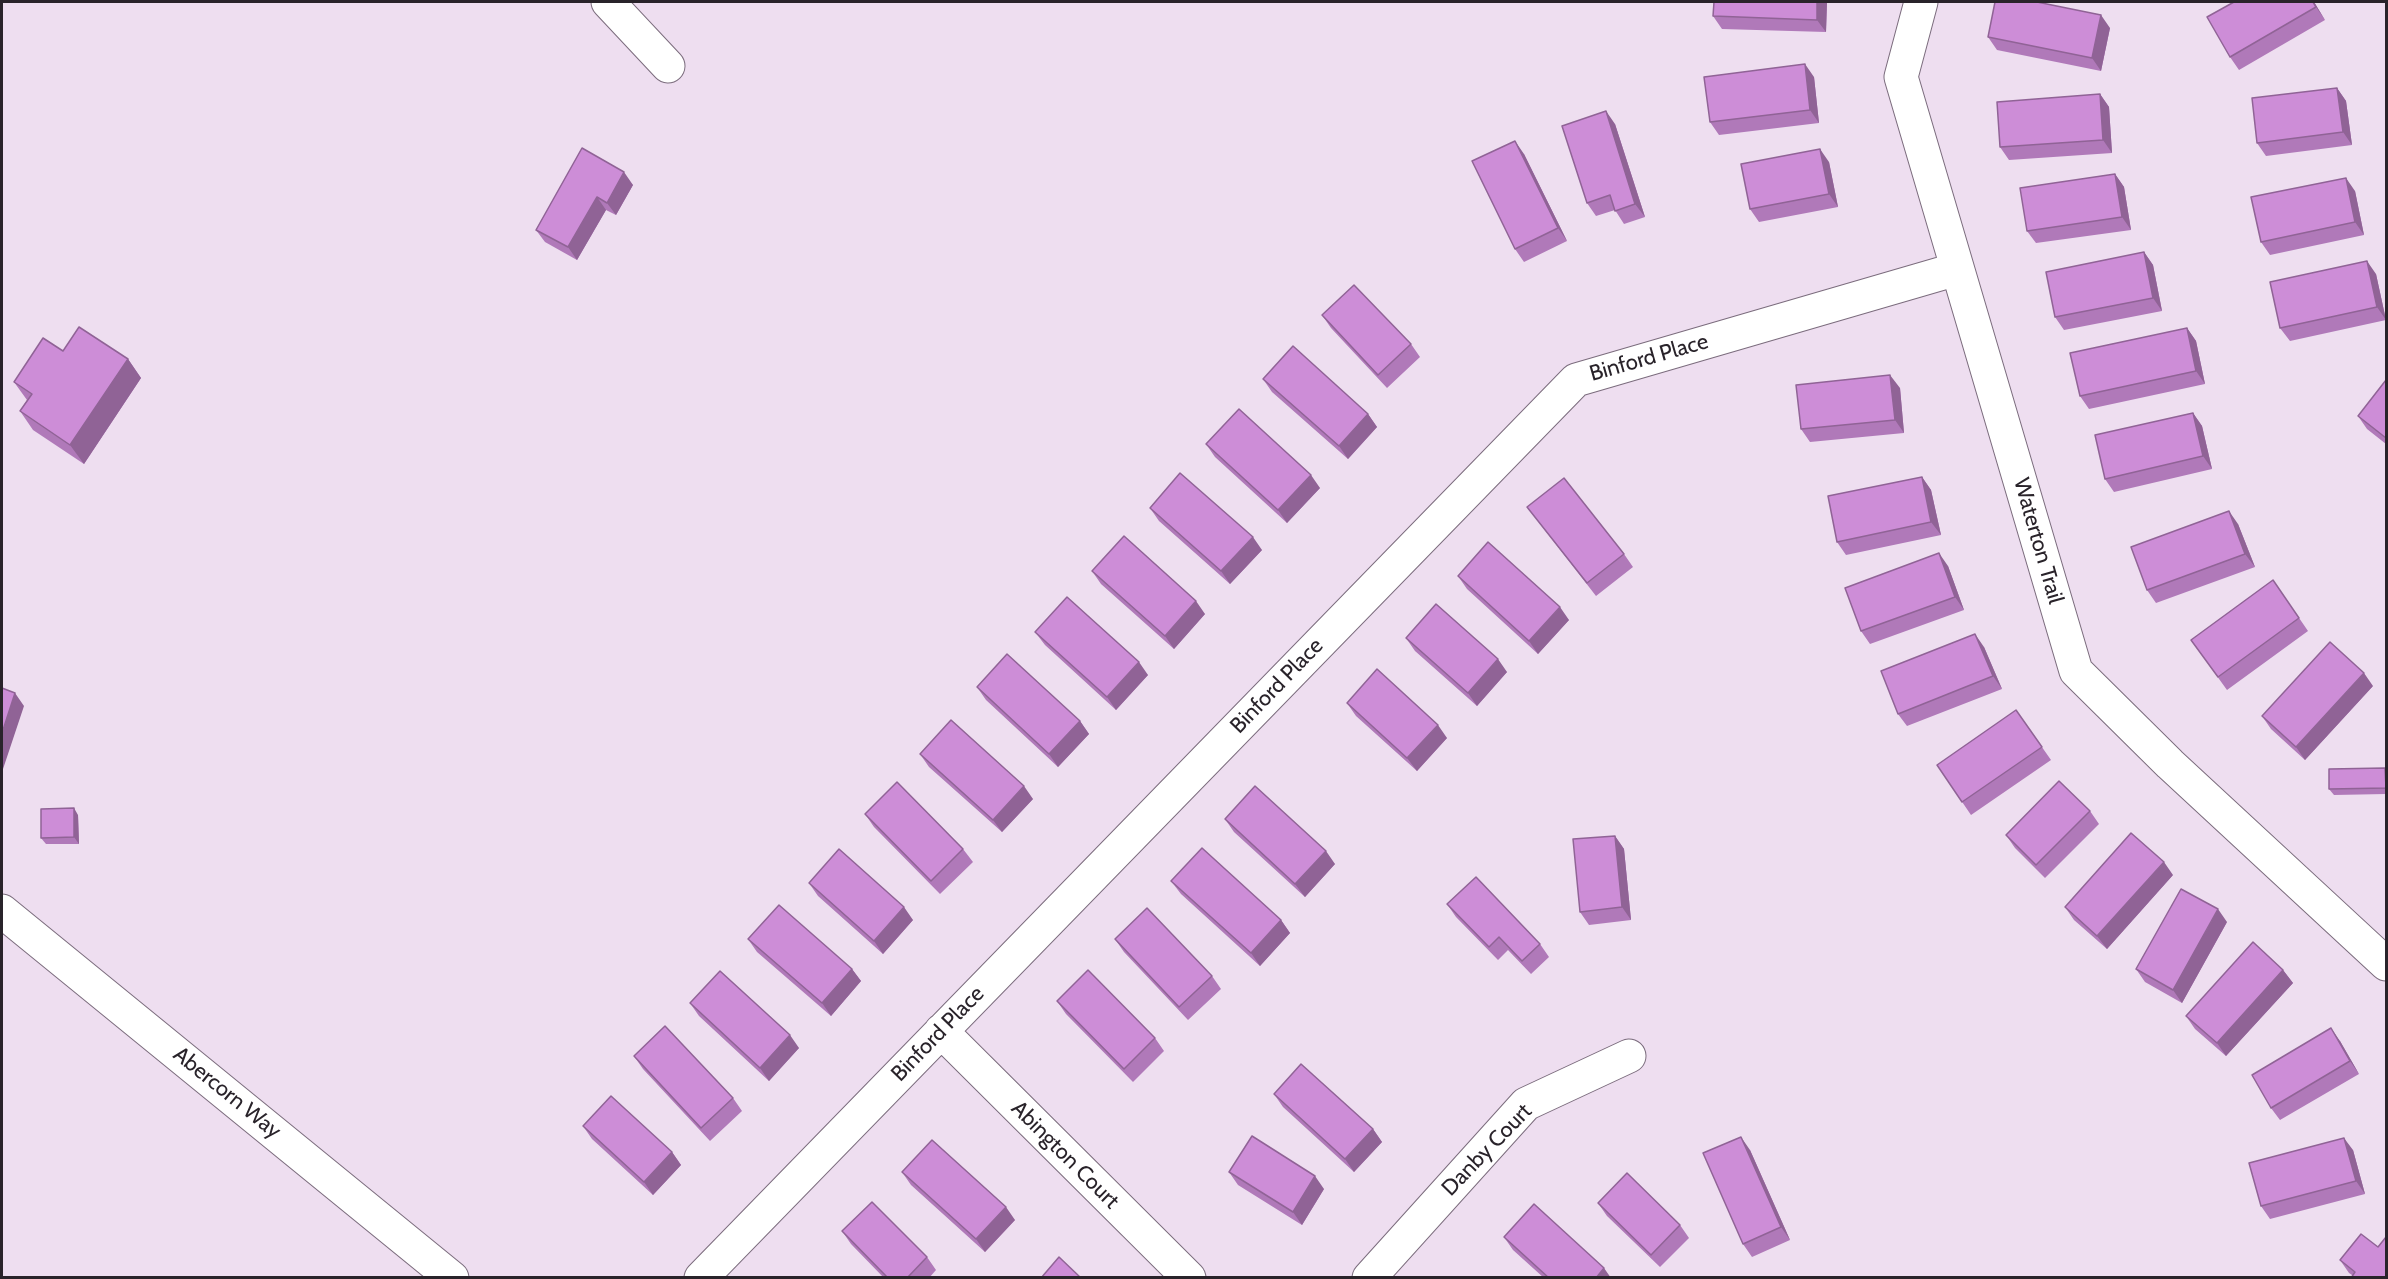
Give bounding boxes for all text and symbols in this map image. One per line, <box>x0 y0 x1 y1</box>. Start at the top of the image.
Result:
street label: Binford Place <box>1587 328 1711 388</box>
street label: Waterton Trail <box>2007 475 2069 607</box>
street label: Binford Place <box>1225 633 1329 739</box>
street label: Binford Place <box>886 981 990 1087</box>
street label: Abercorn Way <box>168 1042 286 1144</box>
street label: Abington Court <box>1006 1096 1124 1214</box>
street label: Danby Court <box>1437 1098 1537 1202</box>

